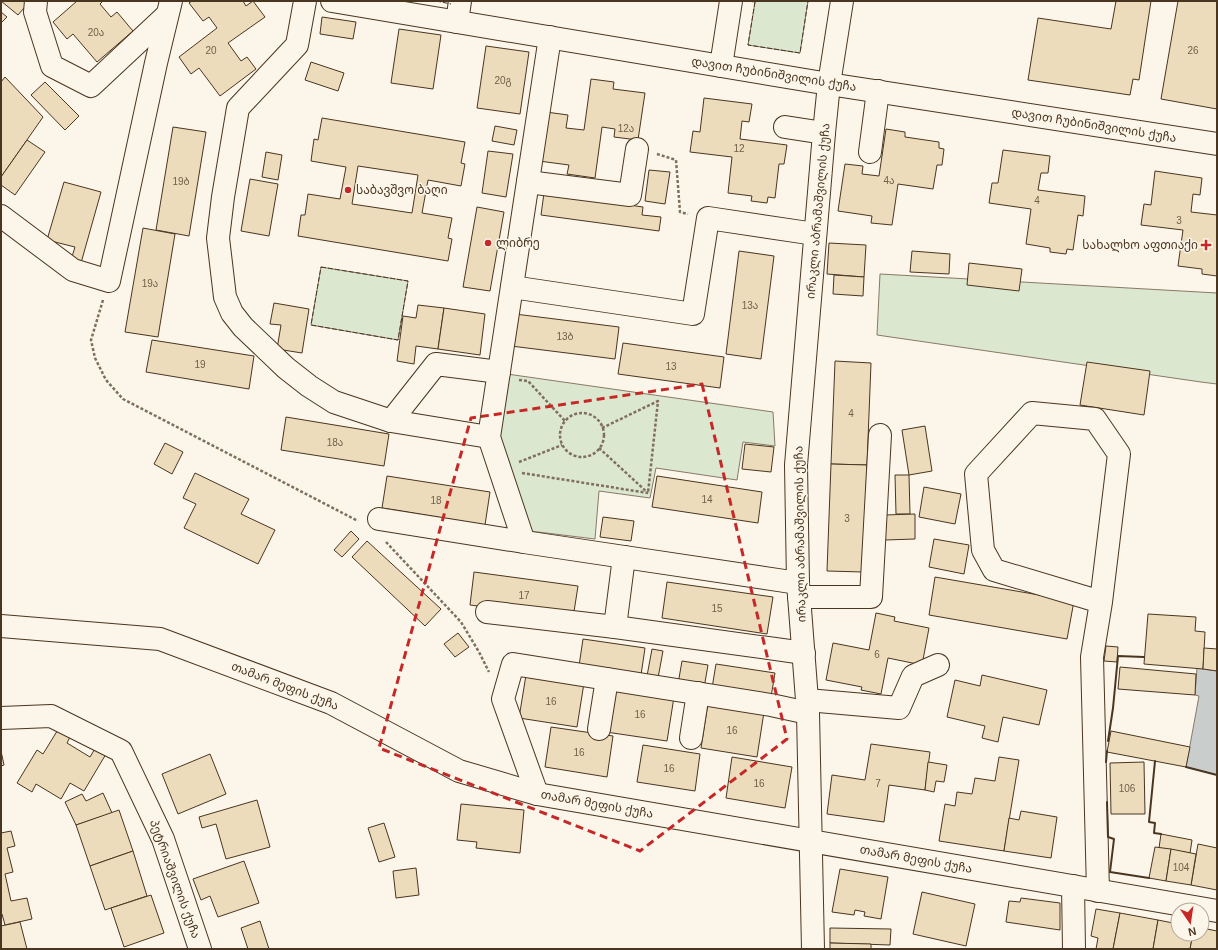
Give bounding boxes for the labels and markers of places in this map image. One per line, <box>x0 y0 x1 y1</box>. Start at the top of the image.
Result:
place label: საბავშვო ბაღი <box>356 183 448 198</box>
marker: საბავშვო ბაღი <box>343 185 353 195</box>
place label: ლიბრე <box>496 236 540 251</box>
marker: ლიბრე <box>483 238 493 248</box>
place label: სახალხო აფთიაქი <box>1082 238 1198 253</box>
marker: სახალხო აფთიაქი <box>1201 240 1211 250</box>

